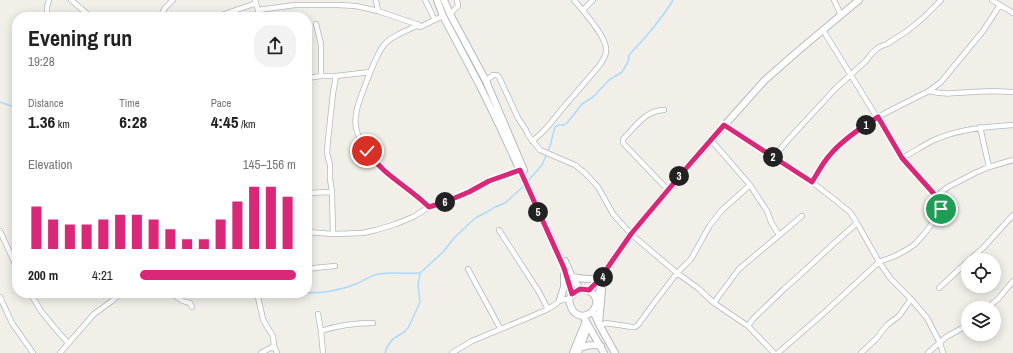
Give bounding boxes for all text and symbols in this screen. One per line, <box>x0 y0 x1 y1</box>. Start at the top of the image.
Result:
text: Evening run <box>28 23 132 53</box>
button: share <box>254 25 296 67</box>
text: 19:28 <box>28 53 55 70</box>
text: Distance <box>28 96 64 110</box>
text: Time <box>119 96 140 110</box>
text: Pace <box>211 96 231 110</box>
text: 1.36 <box>28 110 55 133</box>
text: 6:28 <box>119 110 147 133</box>
text: 4:45 <box>211 110 239 133</box>
pin: 1 <box>856 115 876 135</box>
text: km <box>55 117 70 131</box>
text: /km <box>239 117 256 131</box>
text: 1 <box>863 118 869 132</box>
pin <box>350 134 384 168</box>
icon: check <box>356 140 378 162</box>
pin: 2 <box>763 147 783 167</box>
text: 2 <box>770 150 776 164</box>
text: Elevation <box>28 156 72 173</box>
text: 145–156 m <box>243 156 296 173</box>
pin: 3 <box>669 166 689 186</box>
text: 3 <box>676 169 682 183</box>
pin: 6 <box>435 192 455 212</box>
pin <box>924 192 958 226</box>
text: 6 <box>442 195 448 209</box>
icon: arrive <box>930 198 952 220</box>
pin: 5 <box>528 202 548 222</box>
text: 5 <box>535 205 541 219</box>
map controls <box>961 253 1001 341</box>
button: locate <box>961 253 1001 293</box>
text: 200 m <box>28 267 58 284</box>
text: 4:21 <box>92 267 113 284</box>
pin: 4 <box>593 267 613 287</box>
text: 4 <box>600 270 606 284</box>
button: layers <box>961 301 1001 341</box>

